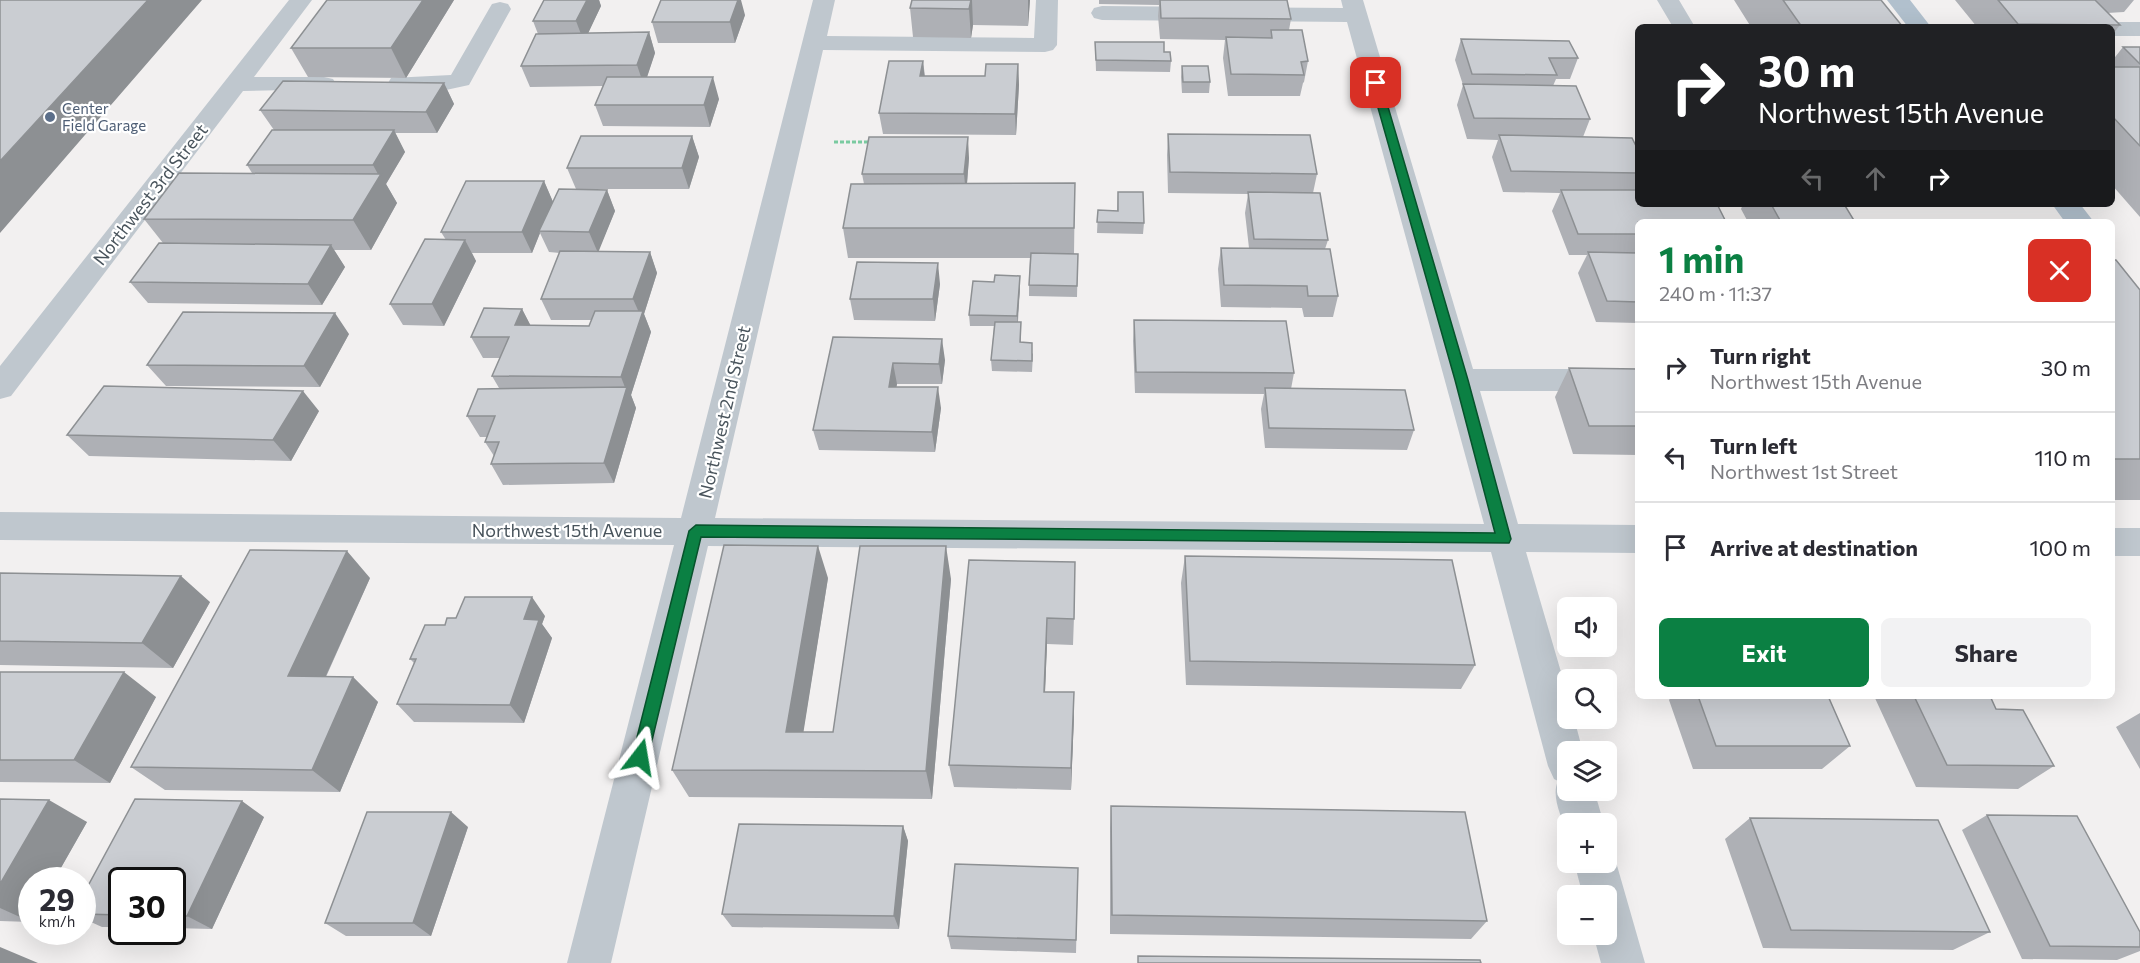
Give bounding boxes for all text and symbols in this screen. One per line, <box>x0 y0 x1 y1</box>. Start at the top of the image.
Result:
text: 30 m <box>1758 44 1855 96</box>
icon: right <box>1659 48 1737 126</box>
pin <box>1350 57 1401 108</box>
icon: arrive <box>1359 66 1392 99</box>
text: Northwest 15th Avenue <box>1758 96 2044 129</box>
place label: Center Field Garage <box>62 99 146 134</box>
marker: Center Field Garage <box>43 110 57 124</box>
street label: Northwest 3rd Street <box>88 119 212 269</box>
icon: left <box>1796 162 1829 195</box>
icon: ahead <box>1859 162 1892 195</box>
icon: right <box>1922 162 1955 195</box>
text: 1 min <box>1659 236 1744 280</box>
button: close <box>2028 239 2091 302</box>
text: 240 m · 11:37 <box>1659 281 1772 305</box>
street label: Northwest 2nd Street <box>693 323 755 501</box>
text: Turn right <box>1710 342 1811 369</box>
icon: right <box>1659 351 1692 384</box>
text: 30 m <box>2041 354 2091 381</box>
text: Northwest 15th Avenue <box>1710 369 1922 393</box>
text: Turn left <box>1710 432 1797 459</box>
icon: left <box>1659 441 1692 474</box>
text: 110 m <box>2034 444 2091 471</box>
text: Northwest 1st Street <box>1710 459 1898 483</box>
street label: Northwest 15th Avenue <box>472 519 662 541</box>
icon: arrive <box>1659 531 1692 564</box>
text: Arrive at destination <box>1710 534 1918 561</box>
text: 100 m <box>2029 534 2091 561</box>
map controls <box>1557 597 1617 945</box>
button: sound <box>1557 597 1617 657</box>
button: Exit <box>1659 618 1869 687</box>
button: Share <box>1881 618 2091 687</box>
button: search <box>1557 669 1617 729</box>
position arrow <box>608 725 672 789</box>
button: layers <box>1557 741 1617 801</box>
button: + <box>1557 813 1617 873</box>
speed limit sign: 30 <box>108 867 186 945</box>
text: 29 <box>39 880 75 917</box>
button: − <box>1557 885 1617 945</box>
text: km/h <box>39 912 75 930</box>

